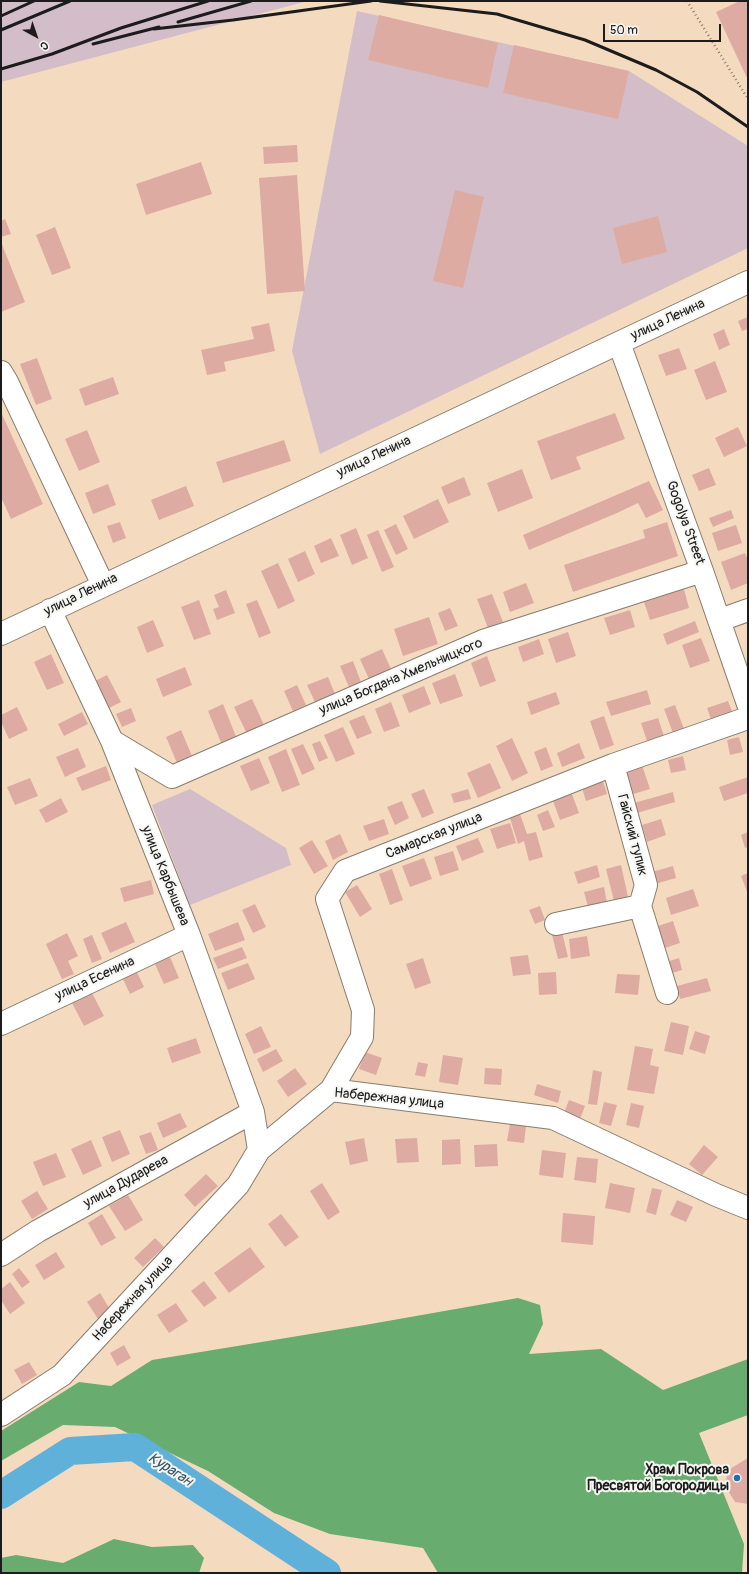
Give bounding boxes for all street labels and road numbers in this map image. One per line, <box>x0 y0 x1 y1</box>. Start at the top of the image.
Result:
street label: улица Ленина <box>628 296 708 344</box>
street label: улица Ленина <box>334 433 414 481</box>
street label: Gogolya Street <box>662 479 708 567</box>
street label: улица Ленина <box>41 570 121 620</box>
street label: улица Богдана Хмельницкого <box>317 635 485 719</box>
street label: Гайский тупик <box>613 792 651 878</box>
street label: Самарская улица <box>383 809 485 863</box>
street label: улица Карбышева <box>137 824 193 928</box>
street label: улица Есенина <box>53 953 137 1005</box>
street label: Набережная улица <box>333 1085 445 1113</box>
street label: улица Дударева <box>81 1152 171 1212</box>
street label: Набережная улица <box>89 1253 177 1345</box>

